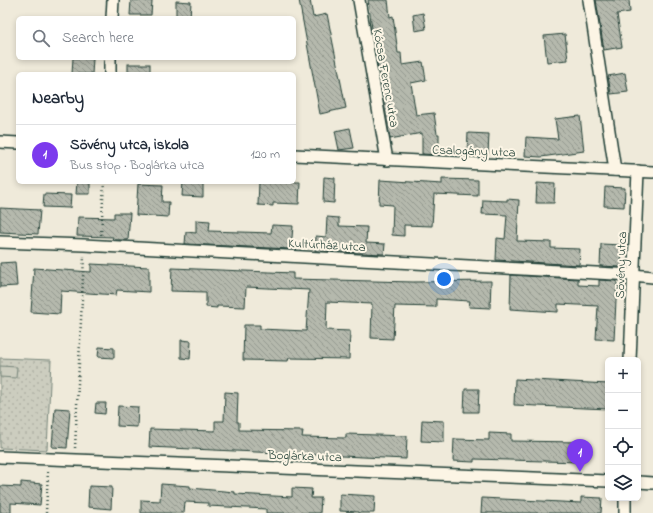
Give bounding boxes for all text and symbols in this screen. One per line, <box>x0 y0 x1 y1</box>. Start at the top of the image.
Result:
search box <box>16 16 296 60</box>
icon: search <box>30 27 52 49</box>
text: Search here <box>62 27 134 49</box>
street label: Kócsa Ferenc utca <box>367 27 404 129</box>
text: Nearby <box>32 86 84 111</box>
text: Sövény utca, iskola <box>70 134 189 156</box>
street label: Csalogány utca <box>432 141 516 163</box>
text: 1 <box>43 145 47 164</box>
text: 120 m <box>250 145 280 164</box>
text: Bus stop · Boglárka utca <box>70 156 204 175</box>
street label: Sövény utca <box>611 231 633 299</box>
street label: Kultúrház utca <box>288 234 366 257</box>
your location <box>434 269 454 289</box>
map controls <box>605 357 641 501</box>
button: + <box>605 357 641 393</box>
button: − <box>605 393 641 429</box>
button: locate <box>605 429 641 465</box>
pin: 1 <box>567 439 593 472</box>
street label: Boglárka utca <box>267 446 342 468</box>
button: layers <box>605 465 641 501</box>

